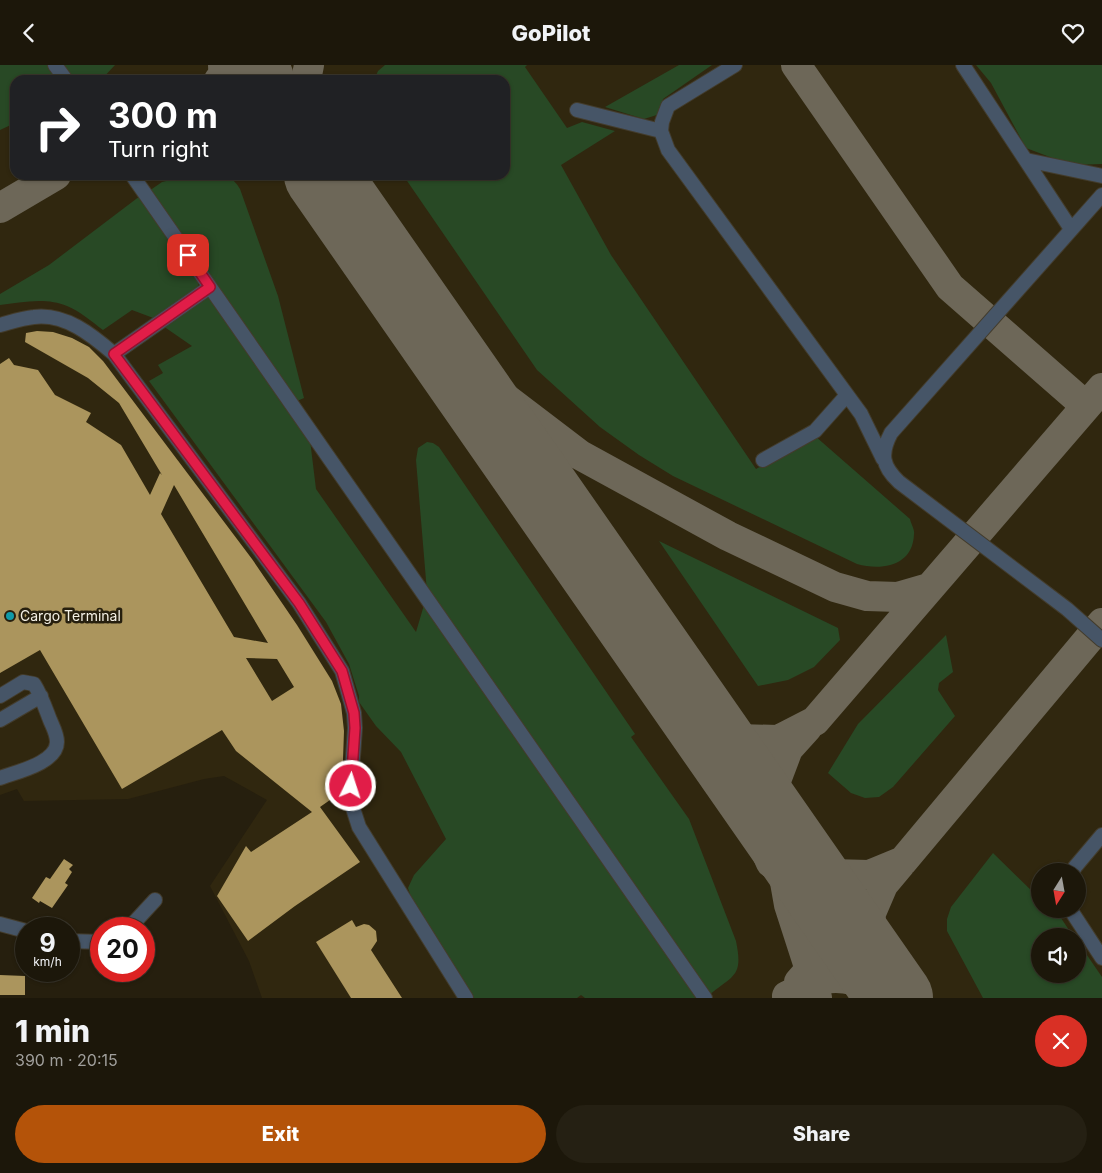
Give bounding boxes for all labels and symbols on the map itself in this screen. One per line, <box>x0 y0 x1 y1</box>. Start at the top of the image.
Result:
pin <box>167 234 209 276</box>
place label: Cargo Terminal <box>20 607 121 624</box>
marker: Cargo Terminal <box>4 610 16 622</box>
position arrow <box>324 759 376 811</box>
north arrow <box>1031 863 1086 917</box>
speed limit sign: 20 <box>90 917 155 982</box>

